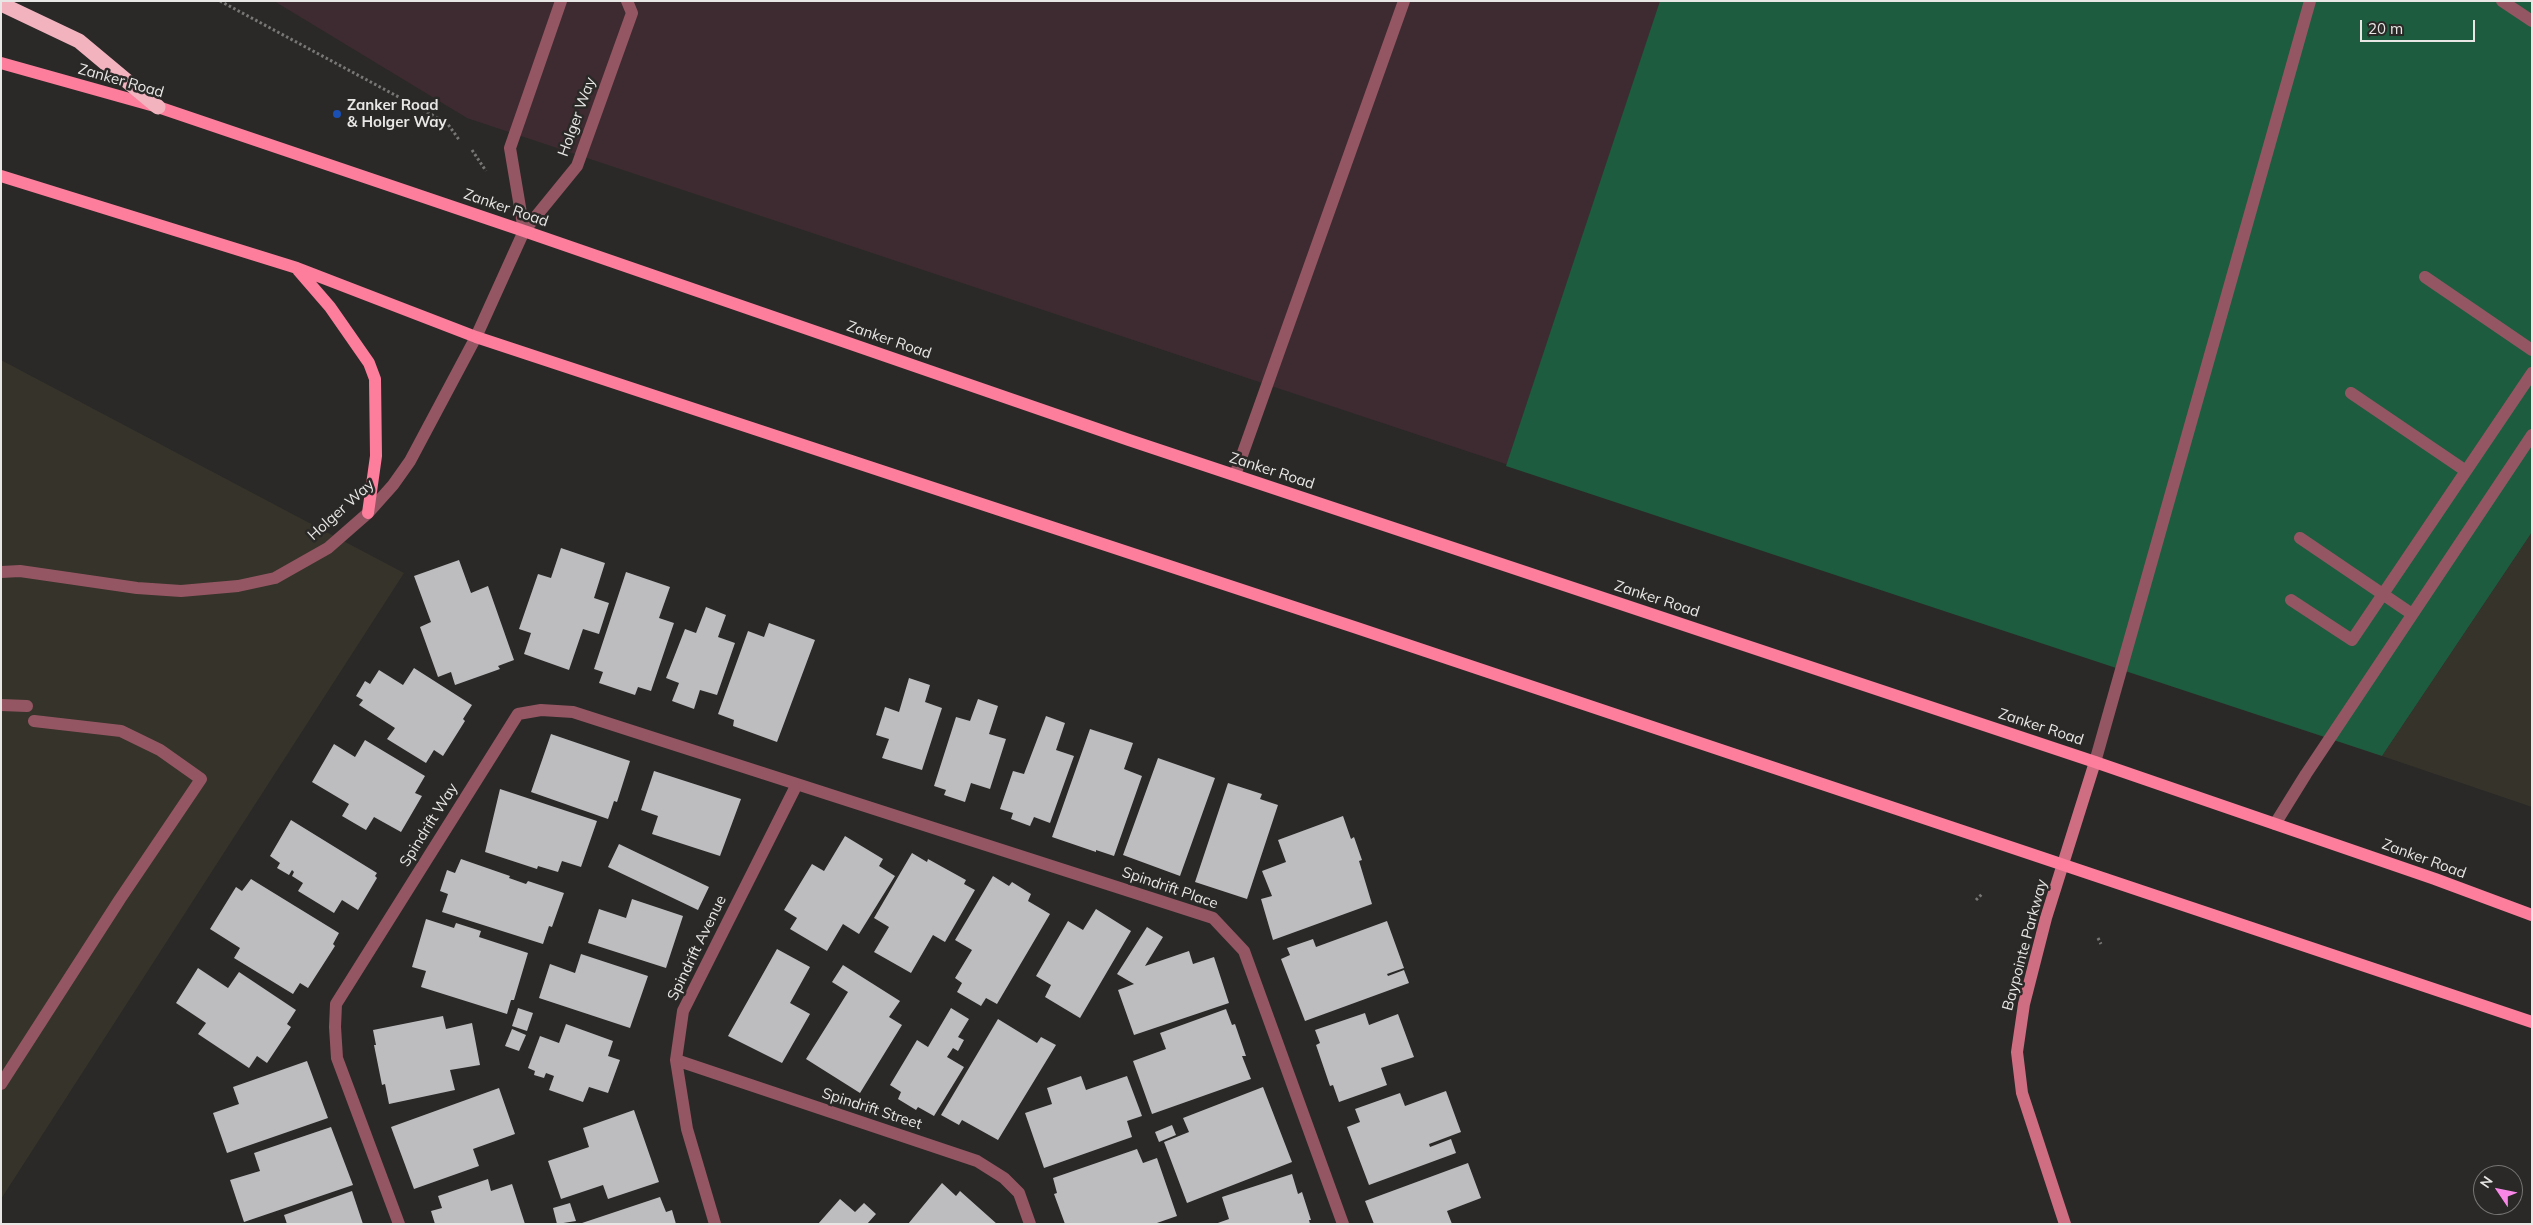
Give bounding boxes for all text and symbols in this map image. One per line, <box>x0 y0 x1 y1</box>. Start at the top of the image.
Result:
scale bar <box>2363 10 2478 42</box>
text: 20 m <box>2368 19 2403 38</box>
street label: Zanker Road <box>76 60 166 102</box>
street label: Holger Way <box>554 75 600 159</box>
place label: Zanker Road & Holger Way <box>347 96 447 131</box>
marker: Zanker Road & Holger Way <box>331 108 343 120</box>
street label: Zanker Road <box>461 185 551 231</box>
street label: Zanker Road <box>844 317 934 363</box>
street label: Zanker Road <box>1227 449 1317 493</box>
street label: Holger Way <box>304 476 378 544</box>
street label: Zanker Road <box>1612 577 1702 621</box>
street label: Zanker Road <box>1996 705 2086 749</box>
street label: Spindrift Way <box>396 780 462 870</box>
street label: Zanker Road <box>2379 835 2469 883</box>
street label: Spindrift Place <box>1120 863 1220 913</box>
street label: Baypointe Parkway <box>1999 877 2051 1013</box>
street label: Spindrift Avenue <box>664 892 730 1004</box>
street label: Spindrift Street <box>820 1084 924 1134</box>
north arrow <box>2473 1165 2523 1215</box>
text: N <box>2476 1173 2497 1192</box>

